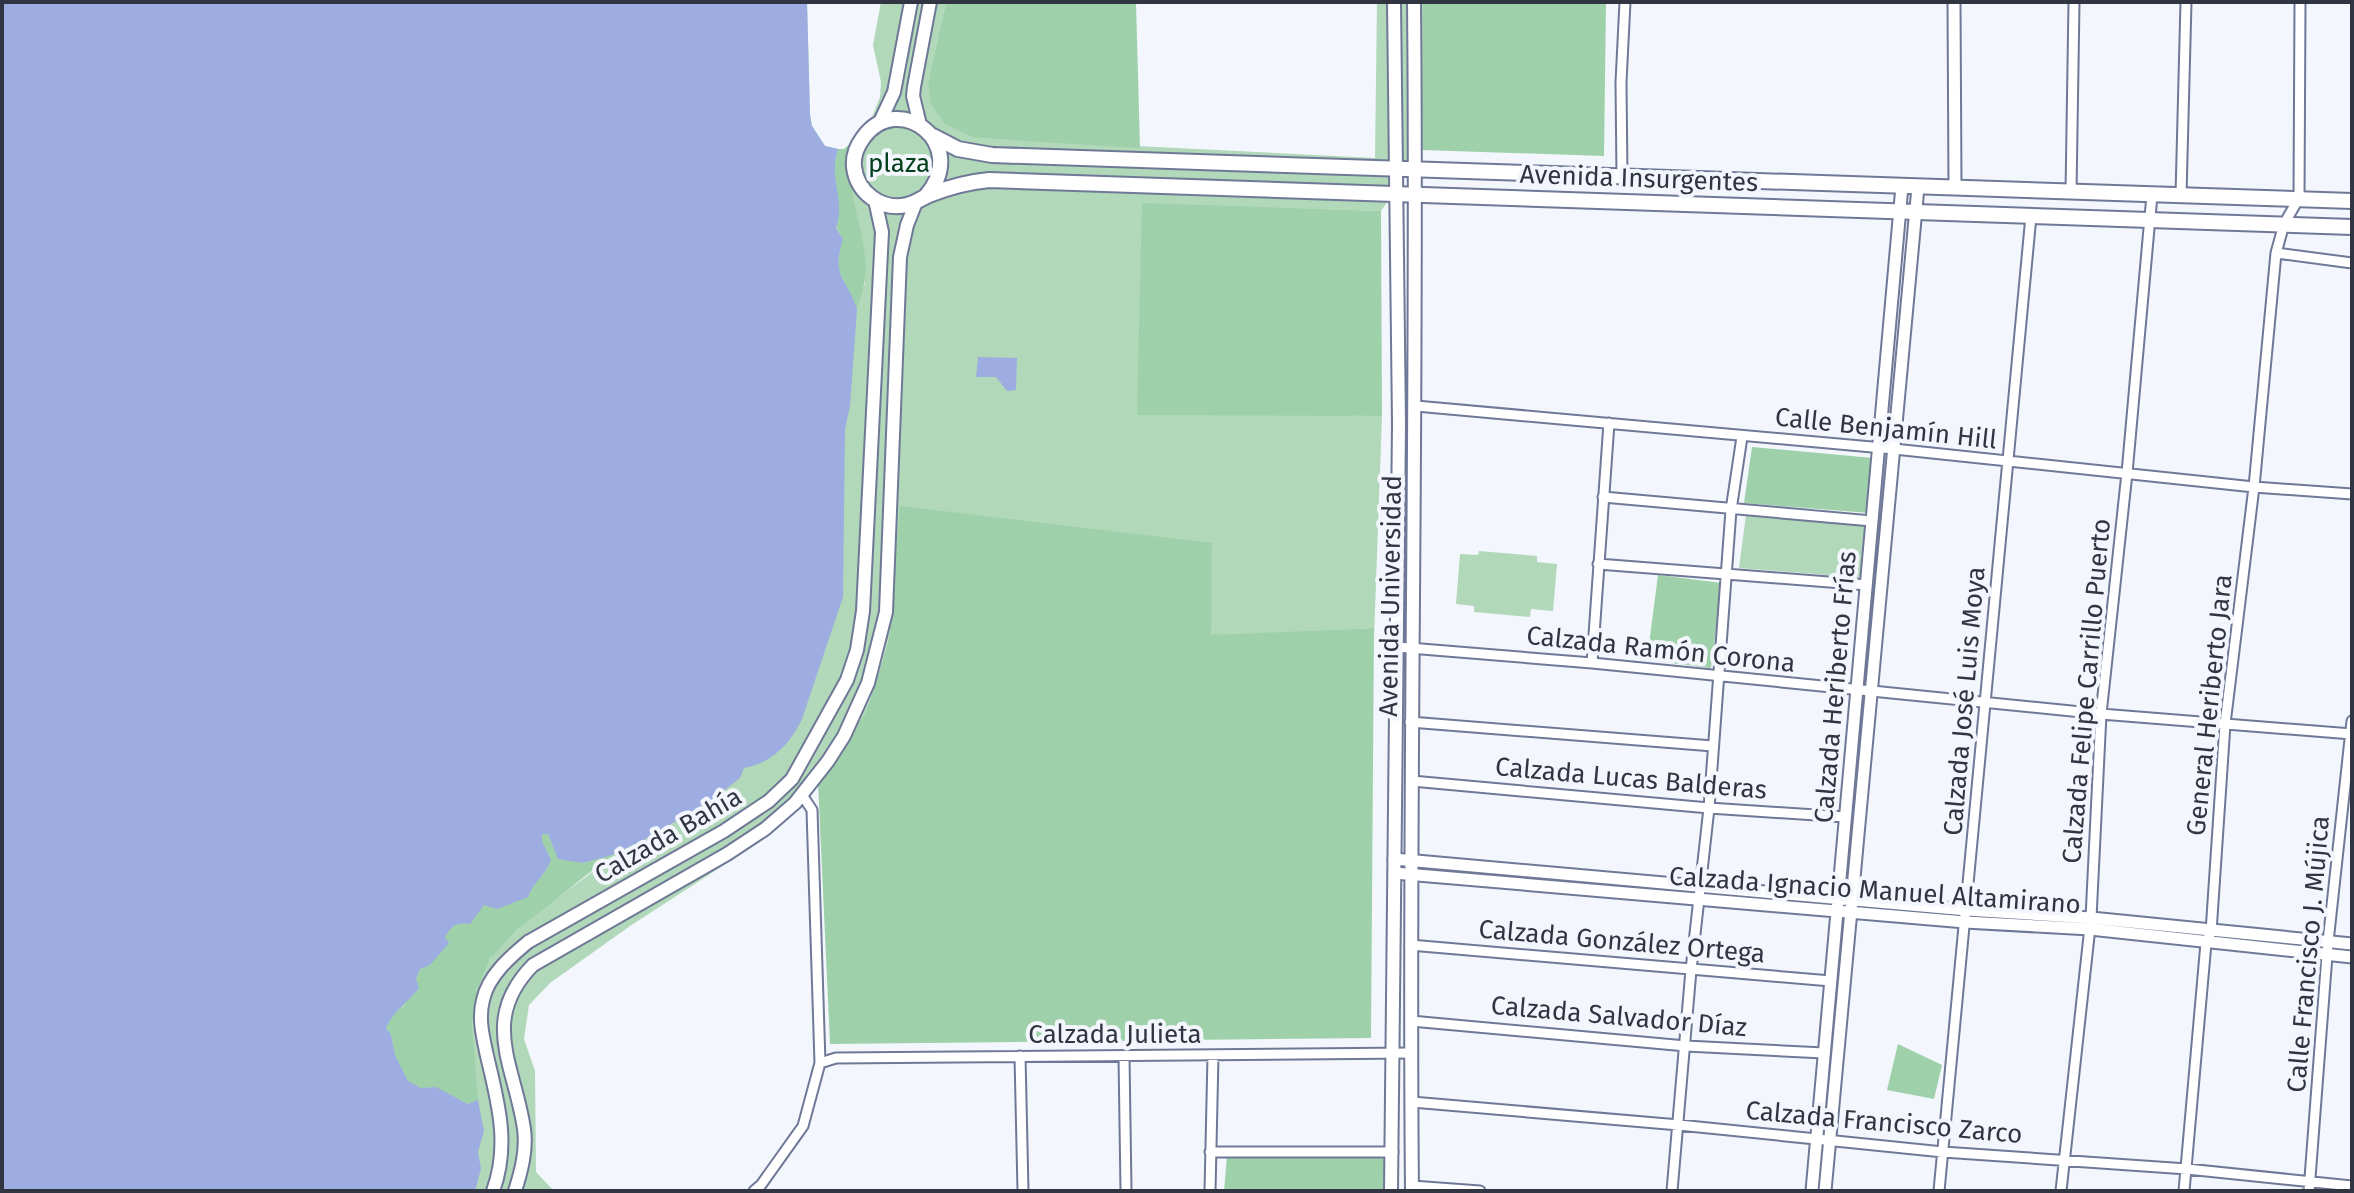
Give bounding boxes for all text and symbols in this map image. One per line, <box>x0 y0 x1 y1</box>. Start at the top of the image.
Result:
park label: plaza <box>868 148 930 179</box>
street label: Avenida Insurgentes <box>1519 159 1759 198</box>
street label: Calle Benjamín Hill <box>1773 401 1999 456</box>
street label: Avenida Universidad <box>1373 475 1408 717</box>
street label: Calzada Felipe Carrillo Puerto <box>2056 517 2117 865</box>
street label: Calzada Heriberto Frías <box>1808 550 1863 824</box>
street label: Calzada José Luis Moya <box>1937 565 1992 837</box>
street label: General Heriberto Jara <box>2180 573 2239 837</box>
street label: Calzada Ramón Corona <box>1525 620 1797 679</box>
street label: Calzada Lucas Balderas <box>1494 751 1768 806</box>
street label: Calzada Bahía <box>589 781 747 890</box>
street label: Calle Francisco J. Mújica <box>2281 814 2336 1094</box>
street label: Calzada Ignacio Manuel Altamirano <box>1668 861 2082 920</box>
street label: Calzada González Ortega <box>1477 914 1767 969</box>
street label: Calzada Salvador Díaz <box>1490 990 1748 1043</box>
street label: Calzada Julieta <box>1028 1019 1202 1050</box>
street label: Calzada Francisco Zarco <box>1744 1095 2024 1150</box>

